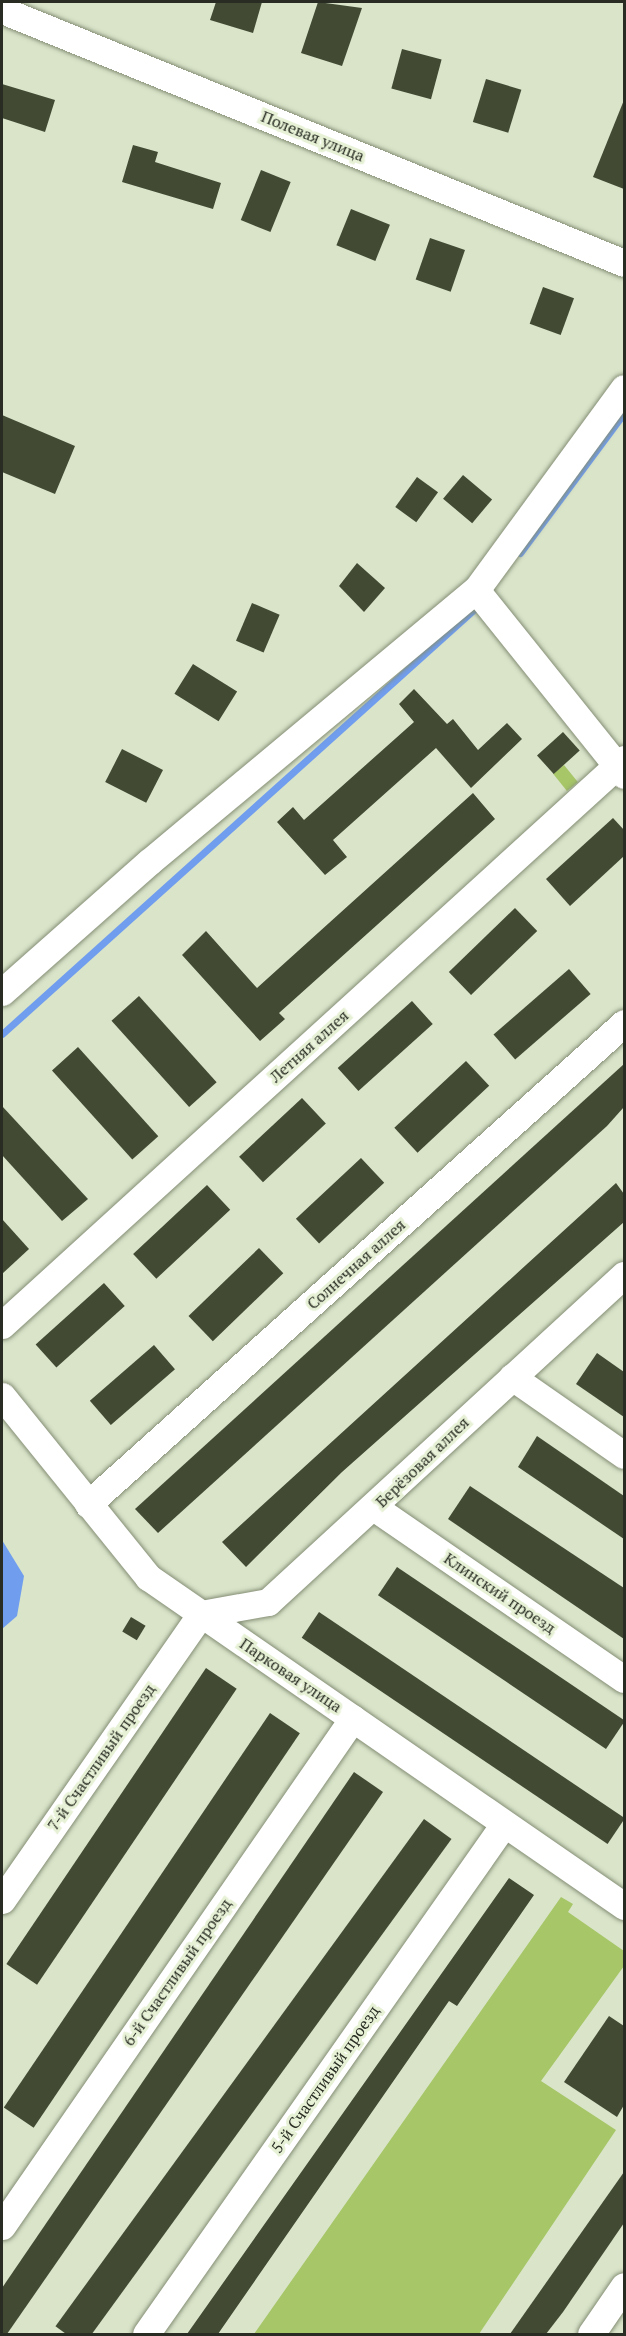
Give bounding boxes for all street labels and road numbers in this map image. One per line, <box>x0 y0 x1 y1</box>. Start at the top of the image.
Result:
street label: Полевая улица <box>259 107 367 165</box>
street label: Летняя аллея <box>266 1006 352 1086</box>
street label: Солнечная аллея <box>303 1215 409 1313</box>
street label: Берёзовая аллея <box>371 1413 473 1511</box>
street label: Клинский проезд <box>440 1549 560 1637</box>
street label: Парковая улица <box>236 1634 346 1716</box>
street label: 7-й Счастливый проезд <box>43 1680 159 1834</box>
street label: 6-й Счастливый проезд <box>119 1895 235 2049</box>
street label: 5-й Счастливый проезд <box>267 2002 383 2156</box>

